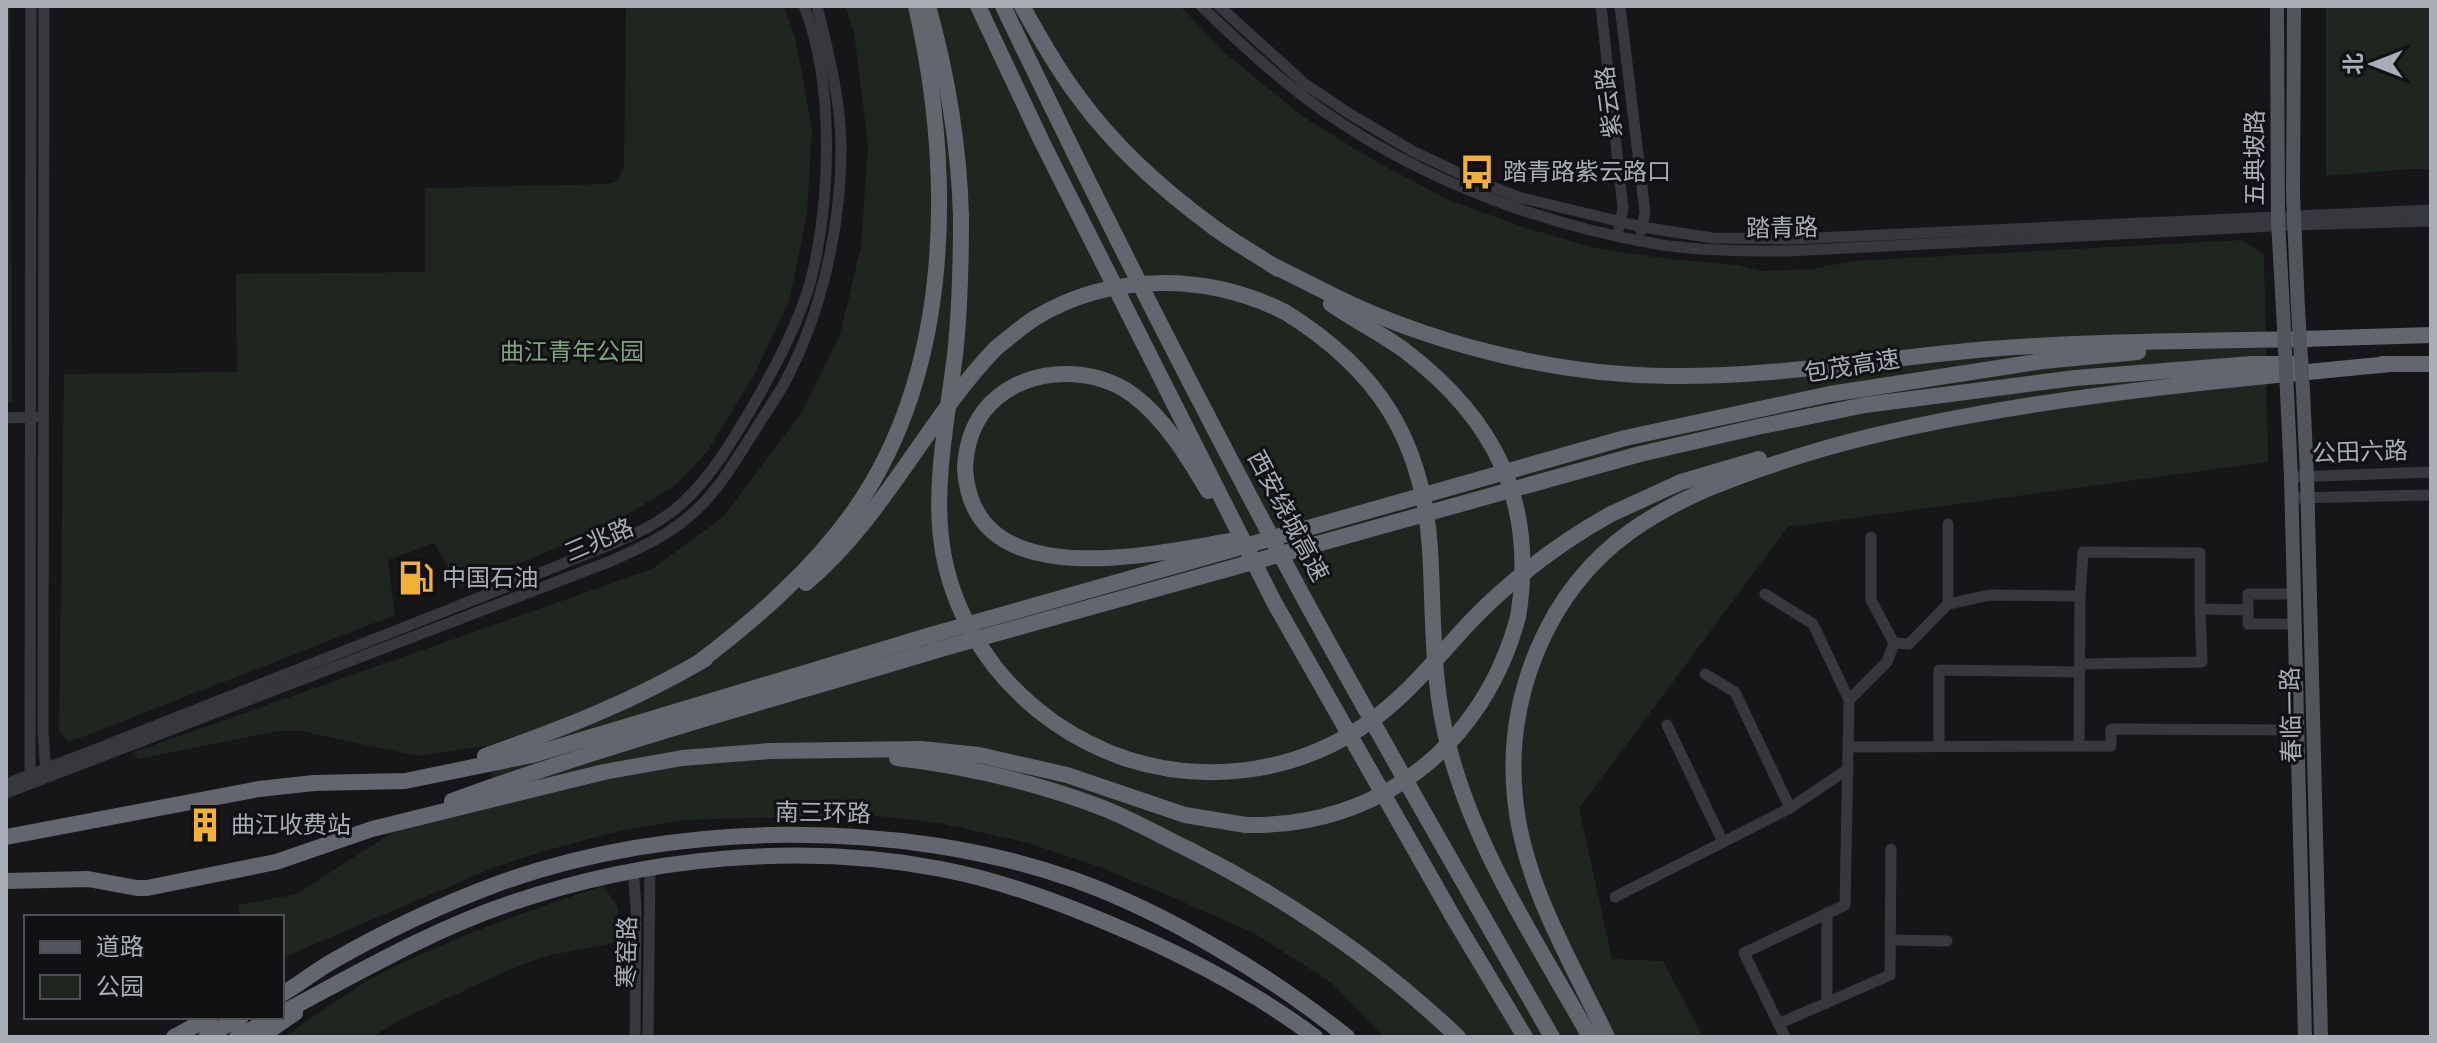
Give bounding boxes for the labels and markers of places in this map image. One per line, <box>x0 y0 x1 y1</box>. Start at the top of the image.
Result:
bus stop icon: 踏青路紫云路口 <box>1458 153 1496 191</box>
place label: 踏青路紫云路口 <box>1503 158 1671 186</box>
fuel station icon: 中国石油 <box>397 559 435 597</box>
place label: 中国石油 <box>442 564 538 592</box>
building icon: 曲江收费站 <box>186 806 224 844</box>
place label: 曲江收费站 <box>231 811 351 839</box>

